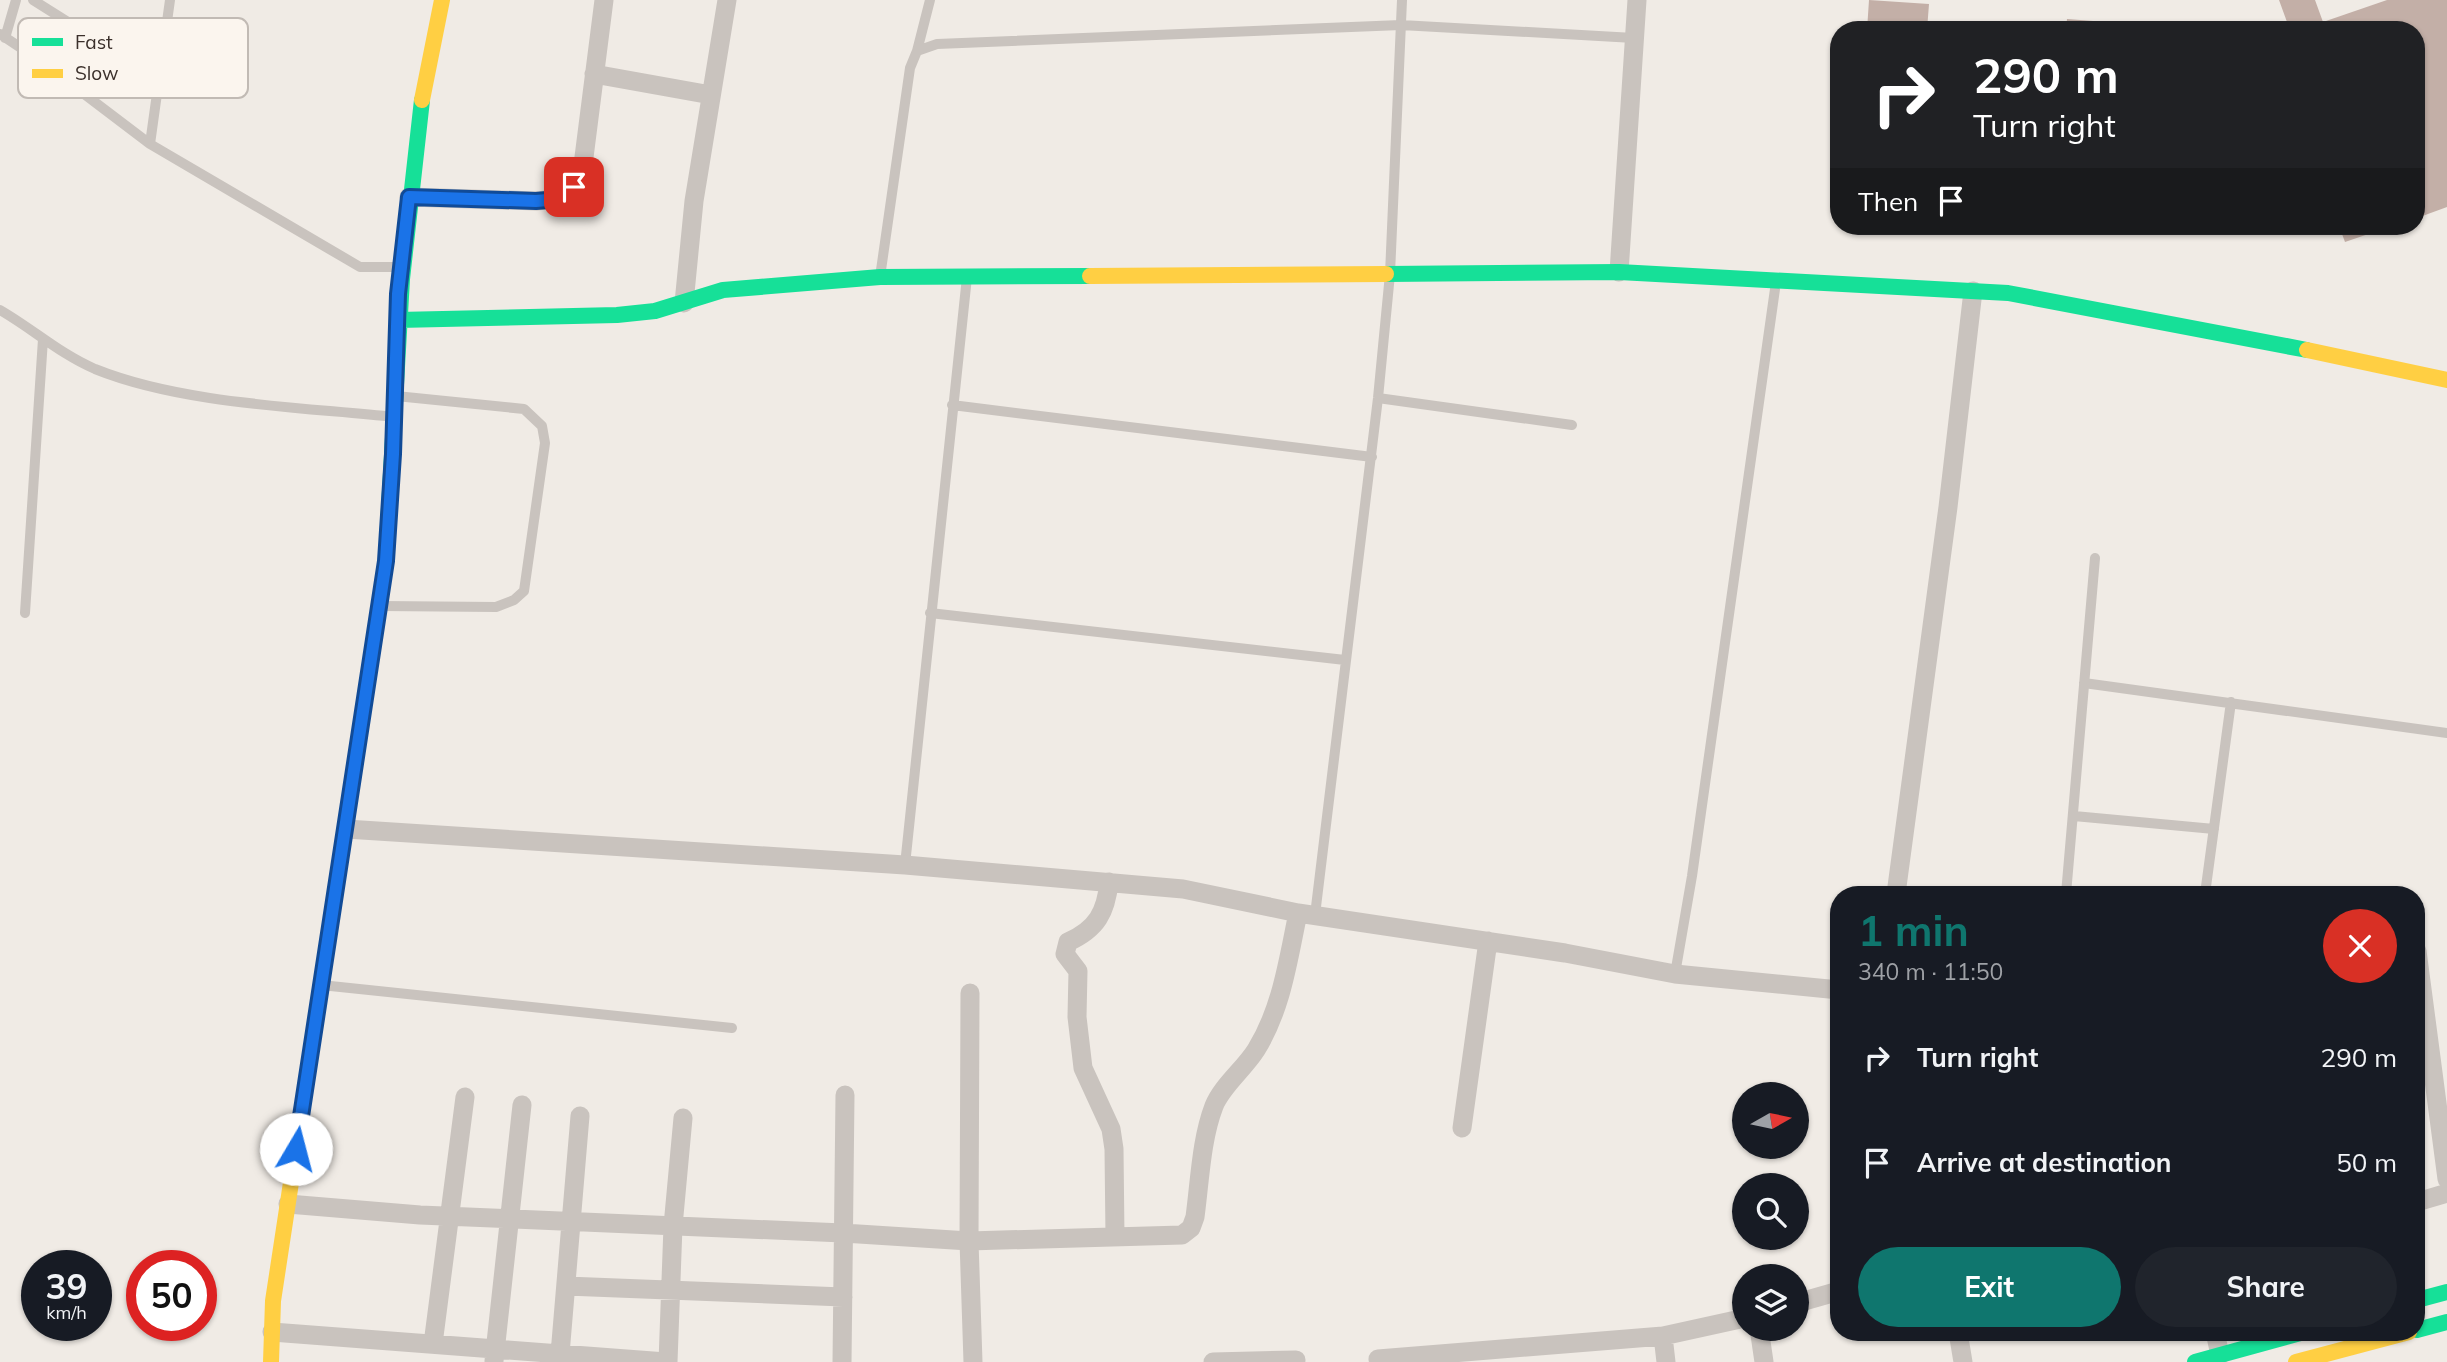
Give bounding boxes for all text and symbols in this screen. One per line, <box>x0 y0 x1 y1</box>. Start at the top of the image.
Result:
legend <box>18 18 248 98</box>
text: Fast <box>75 30 113 54</box>
text: 290 m <box>1973 44 2119 105</box>
icon: right <box>1858 49 1949 140</box>
text: Slow <box>75 61 119 85</box>
text: Turn right <box>1973 105 2116 145</box>
pin <box>544 157 604 217</box>
icon: arrive <box>555 168 593 206</box>
icon: arrive <box>1932 182 1970 220</box>
text: Then <box>1858 185 1918 218</box>
text: 1 min <box>1858 904 1969 957</box>
button: close <box>2323 909 2397 983</box>
text: 340 m · 11:50 <box>1858 957 2003 986</box>
icon: right <box>1858 1039 1896 1077</box>
text: Turn right <box>1917 1041 2038 1074</box>
text: 290 m <box>2321 1041 2397 1074</box>
north arrow <box>1732 1082 1810 1158</box>
map controls <box>1732 1082 1809 1341</box>
position arrow <box>259 1112 333 1186</box>
icon: arrive <box>1858 1144 1896 1182</box>
text: Arrive at destination <box>1917 1146 2172 1179</box>
text: 50 m <box>2336 1146 2397 1179</box>
button: search <box>1732 1173 1809 1250</box>
button: Exit <box>1858 1247 2121 1327</box>
button: Share <box>2135 1247 2397 1327</box>
speed limit sign: 50 <box>126 1250 217 1341</box>
text: 39 <box>45 1264 88 1308</box>
button: layers <box>1732 1264 1809 1341</box>
text: km/h <box>46 1301 87 1324</box>

